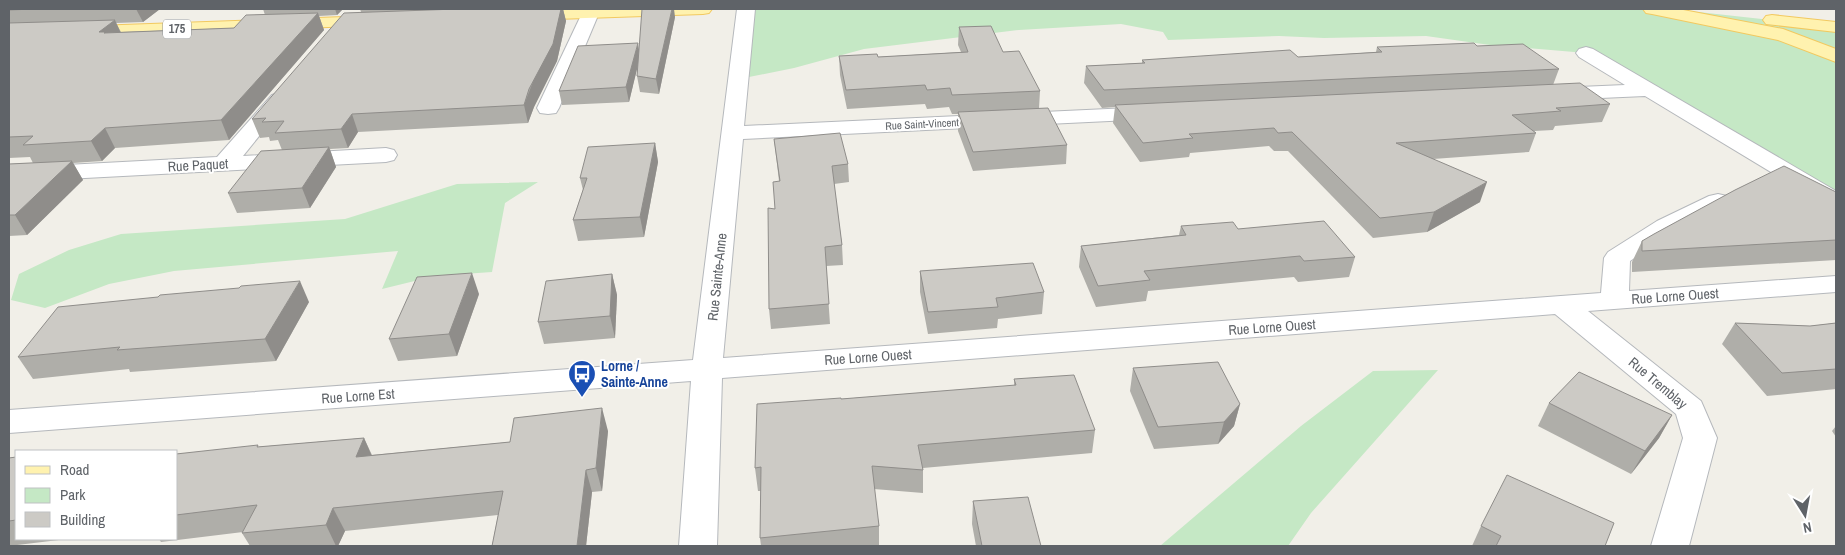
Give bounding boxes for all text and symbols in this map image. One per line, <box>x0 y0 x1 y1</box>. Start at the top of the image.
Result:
road number: 175 <box>163 20 191 38</box>
street label: Rue Saint-Vincent <box>885 115 960 133</box>
street label: Rue Paquet <box>167 154 229 176</box>
street label: Rue Sainte-Anne <box>703 232 731 322</box>
street label: Rue Lorne Ouest <box>1631 284 1719 308</box>
street label: Rue Lorne Ouest <box>1228 315 1316 339</box>
street label: Rue Lorne Ouest <box>824 345 912 369</box>
street label: Rue Tremblay <box>1625 353 1691 413</box>
place label: Lorne / Sainte-Anne <box>601 357 668 391</box>
bus stop icon: Lorne / Sainte-Anne <box>567 359 597 398</box>
street label: Rue Lorne Est <box>321 384 395 408</box>
legend <box>15 450 178 540</box>
text: Road <box>60 459 89 480</box>
text: Park <box>60 484 86 505</box>
north arrow <box>1780 490 1830 540</box>
text: Building <box>60 509 105 530</box>
text: N <box>1802 518 1813 537</box>

